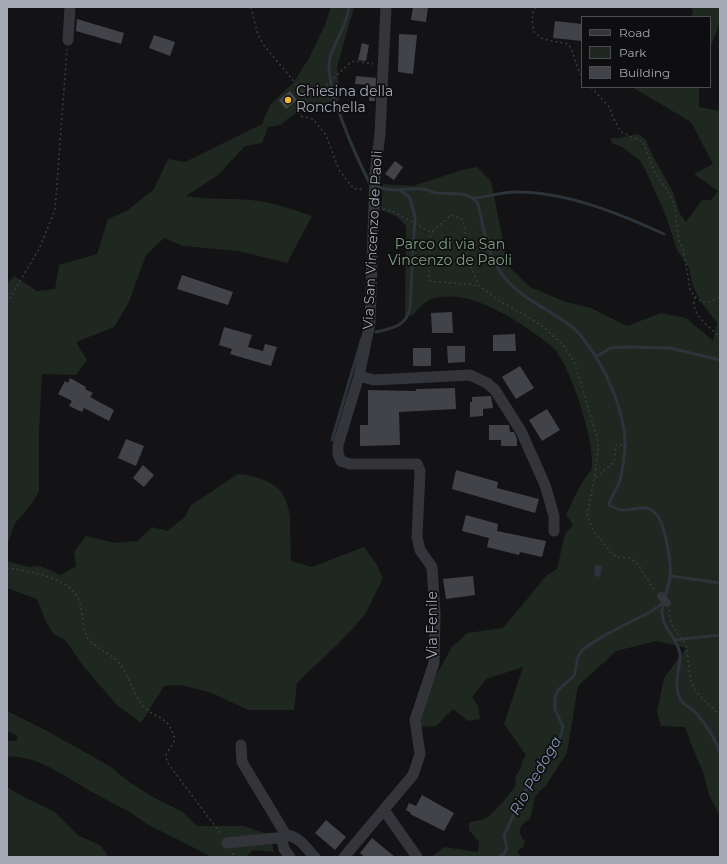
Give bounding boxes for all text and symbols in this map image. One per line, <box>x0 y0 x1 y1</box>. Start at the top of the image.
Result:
legend <box>581 16 711 88</box>
text: Road <box>619 25 650 40</box>
text: Park <box>619 45 646 60</box>
text: Building <box>619 65 670 80</box>
place label: Chiesina della Ronchella <box>296 84 393 116</box>
marker: Chiesina della Ronchella <box>283 95 293 105</box>
street label: Via San Vincenzo de Paoli <box>360 150 386 330</box>
park label: Parco di via San Vincenzo de Paoli <box>388 237 512 270</box>
street label: Via Fenile <box>425 591 441 659</box>
water label: Rio Pedoga <box>506 733 566 819</box>

